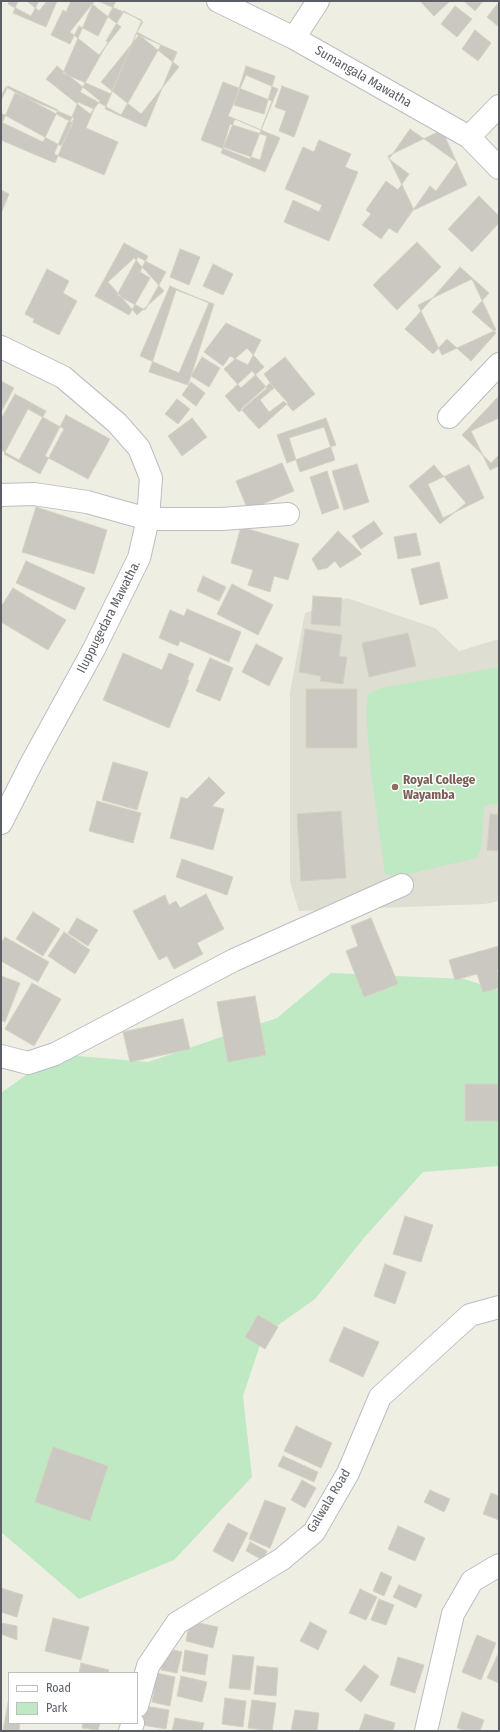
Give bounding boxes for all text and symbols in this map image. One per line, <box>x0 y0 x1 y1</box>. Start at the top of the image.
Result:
street label: Sumangala Mawatha <box>312 43 414 111</box>
street label: Iluppugedara Mawatha. <box>74 558 144 676</box>
place label: Royal College Wayamba <box>403 772 475 803</box>
marker: Royal College Wayamba <box>390 782 400 792</box>
street label: Galwala Road <box>304 1466 354 1536</box>
legend <box>8 1672 138 1724</box>
text: Road <box>46 1681 71 1695</box>
text: Park <box>46 1701 67 1715</box>

